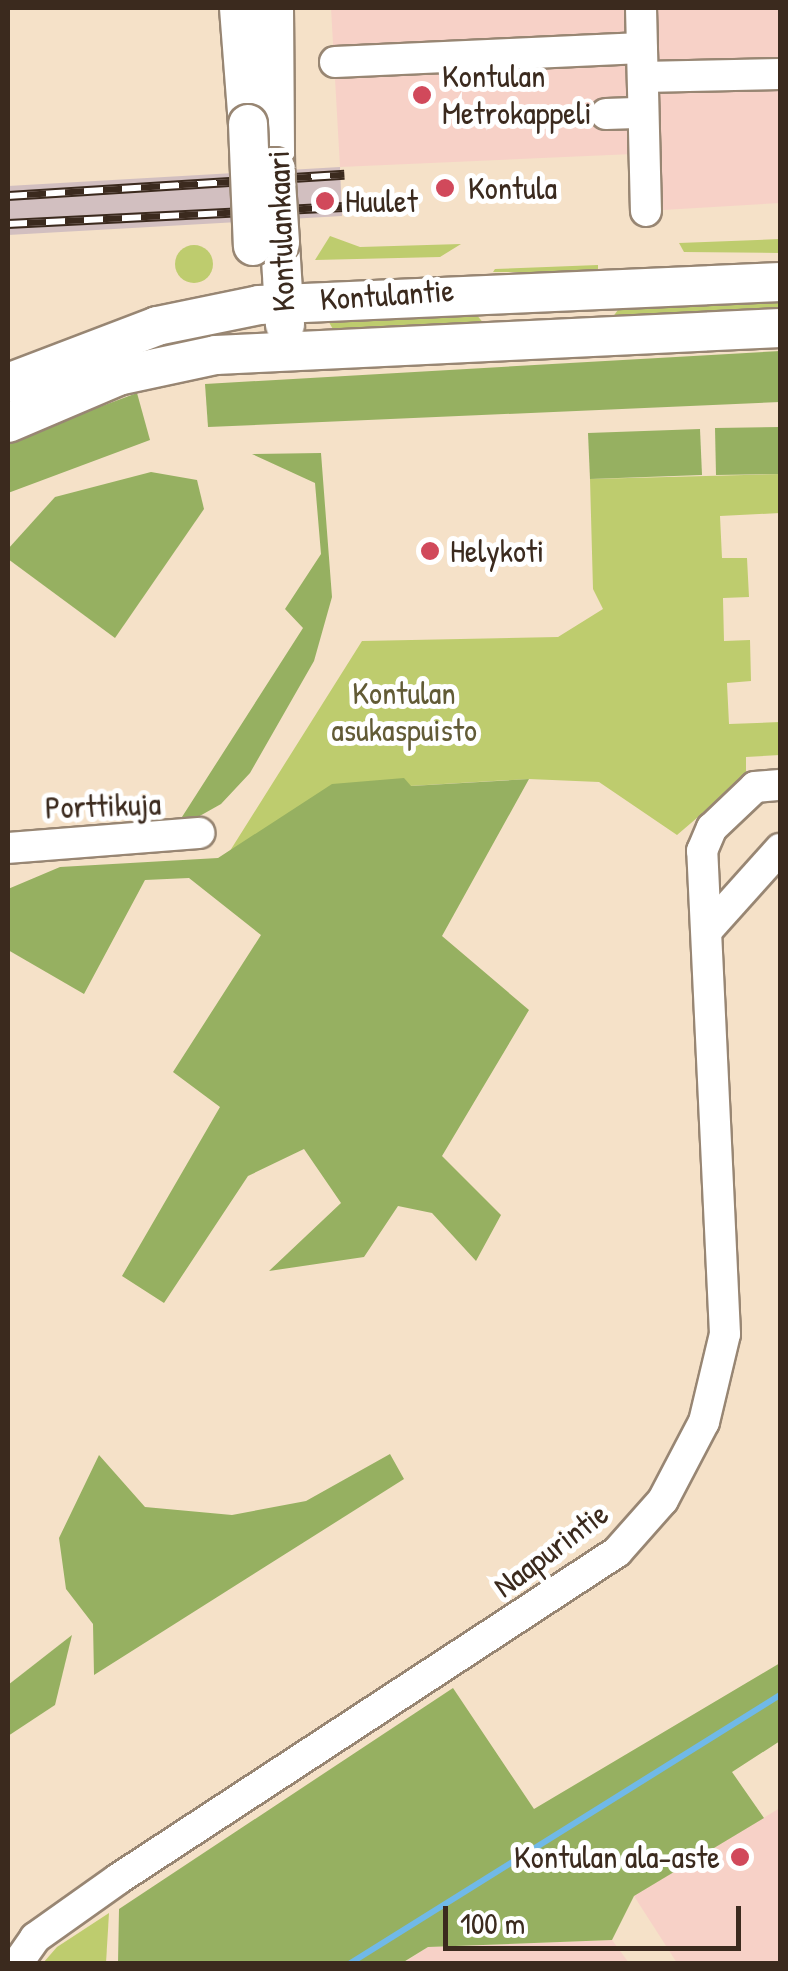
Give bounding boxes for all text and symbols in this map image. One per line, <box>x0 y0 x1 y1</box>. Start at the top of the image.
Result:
place label: Kontulan Metrokappeli <box>442 58 592 133</box>
marker: Kontulan Metrokappeli <box>411 84 433 106</box>
street label: Kontulankaari <box>259 150 303 312</box>
place label: Kontula <box>468 169 557 207</box>
marker: Kontula <box>432 175 458 201</box>
place label: Huulet <box>345 182 418 220</box>
marker: Huulet <box>314 190 336 212</box>
street label: Kontulantie <box>319 271 455 319</box>
place label: Helykoti <box>450 532 544 570</box>
marker: Helykoti <box>419 540 441 562</box>
park label: Kontulan asukaspuisto <box>331 675 477 750</box>
street label: Porttikuja <box>44 785 162 827</box>
street label: Naapurintie <box>486 1495 616 1605</box>
place label: Kontulan ala-aste <box>514 1838 720 1876</box>
marker: Kontulan ala-aste <box>729 1846 751 1868</box>
scale bar <box>448 1886 746 1948</box>
text: 100 m <box>460 1903 525 1943</box>

